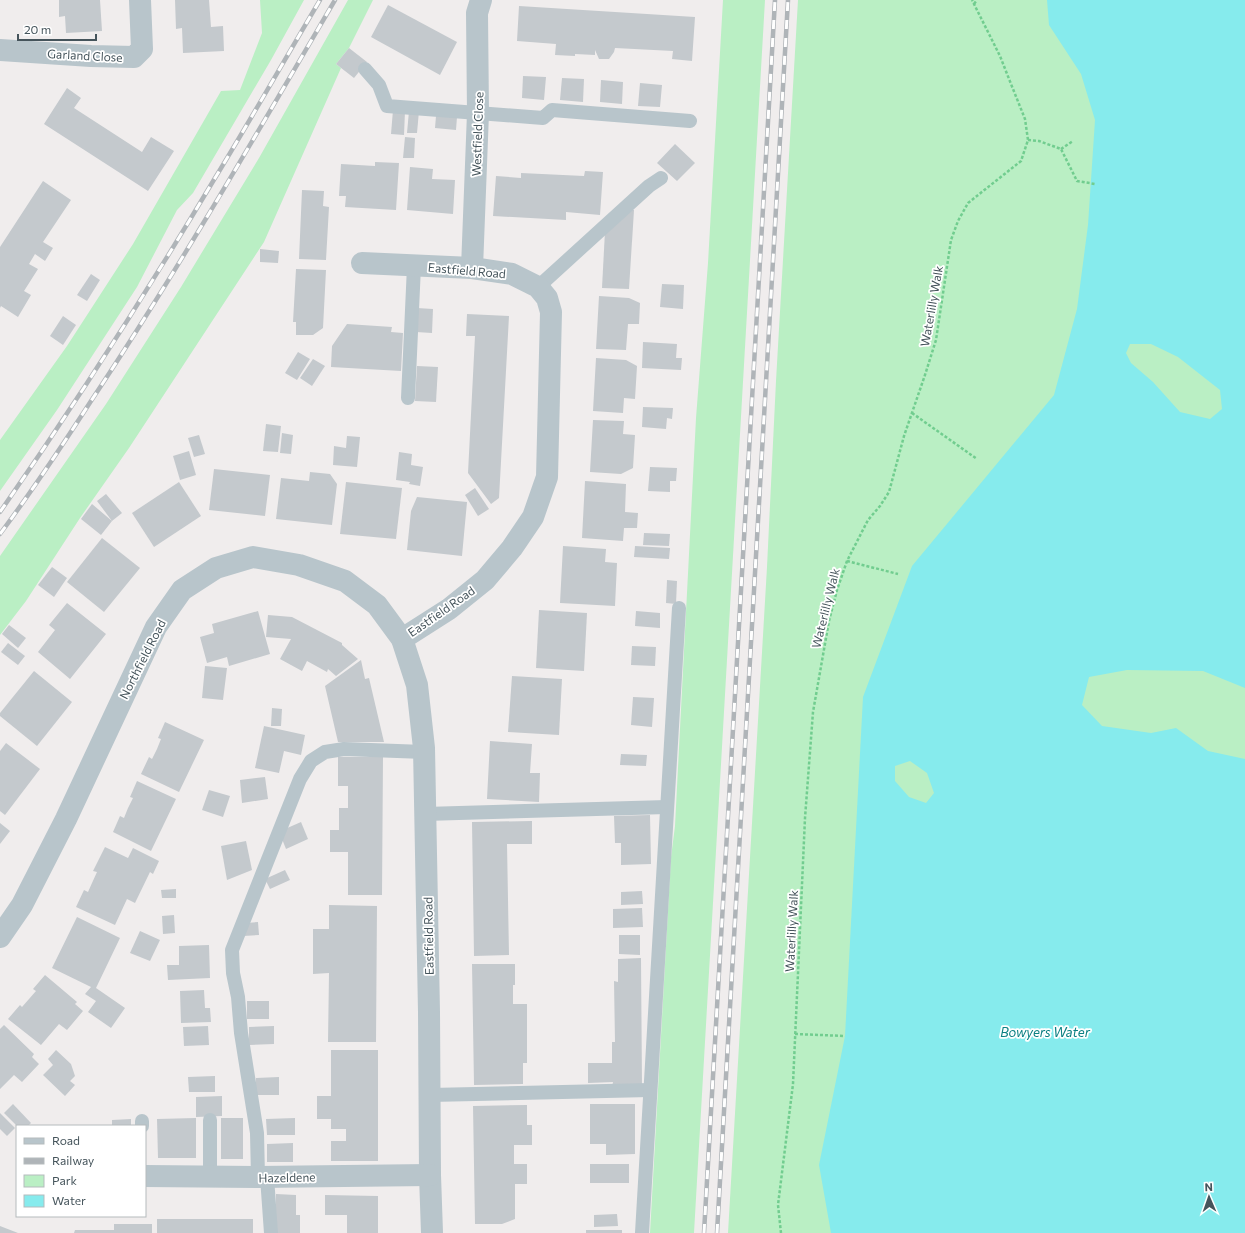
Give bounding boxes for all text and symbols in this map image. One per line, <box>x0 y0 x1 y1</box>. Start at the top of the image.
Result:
scale bar <box>18 16 96 42</box>
text: 20 m <box>24 22 51 36</box>
street label: Garland Close <box>47 46 123 64</box>
street label: Westfield Close <box>469 91 485 177</box>
street label: Eastfield Road <box>427 260 507 280</box>
street label: Waterlilly Walk <box>917 264 945 348</box>
street label: Waterlilly Walk <box>808 566 842 649</box>
street label: Eastfield Road <box>405 583 477 639</box>
street label: Northfield Road <box>116 617 168 701</box>
street label: Waterlilly Walk <box>782 889 800 972</box>
street label: Eastfield Road <box>420 897 436 975</box>
water label: Bowyers Water <box>1000 1024 1091 1040</box>
legend <box>16 1125 146 1217</box>
text: Road <box>52 1133 80 1147</box>
text: Railway <box>52 1153 94 1167</box>
street label: Hazeldene <box>258 1170 316 1184</box>
text: Park <box>52 1173 78 1187</box>
north arrow <box>1189 1177 1229 1217</box>
text: N <box>1204 1180 1213 1193</box>
text: Water <box>52 1193 86 1207</box>

